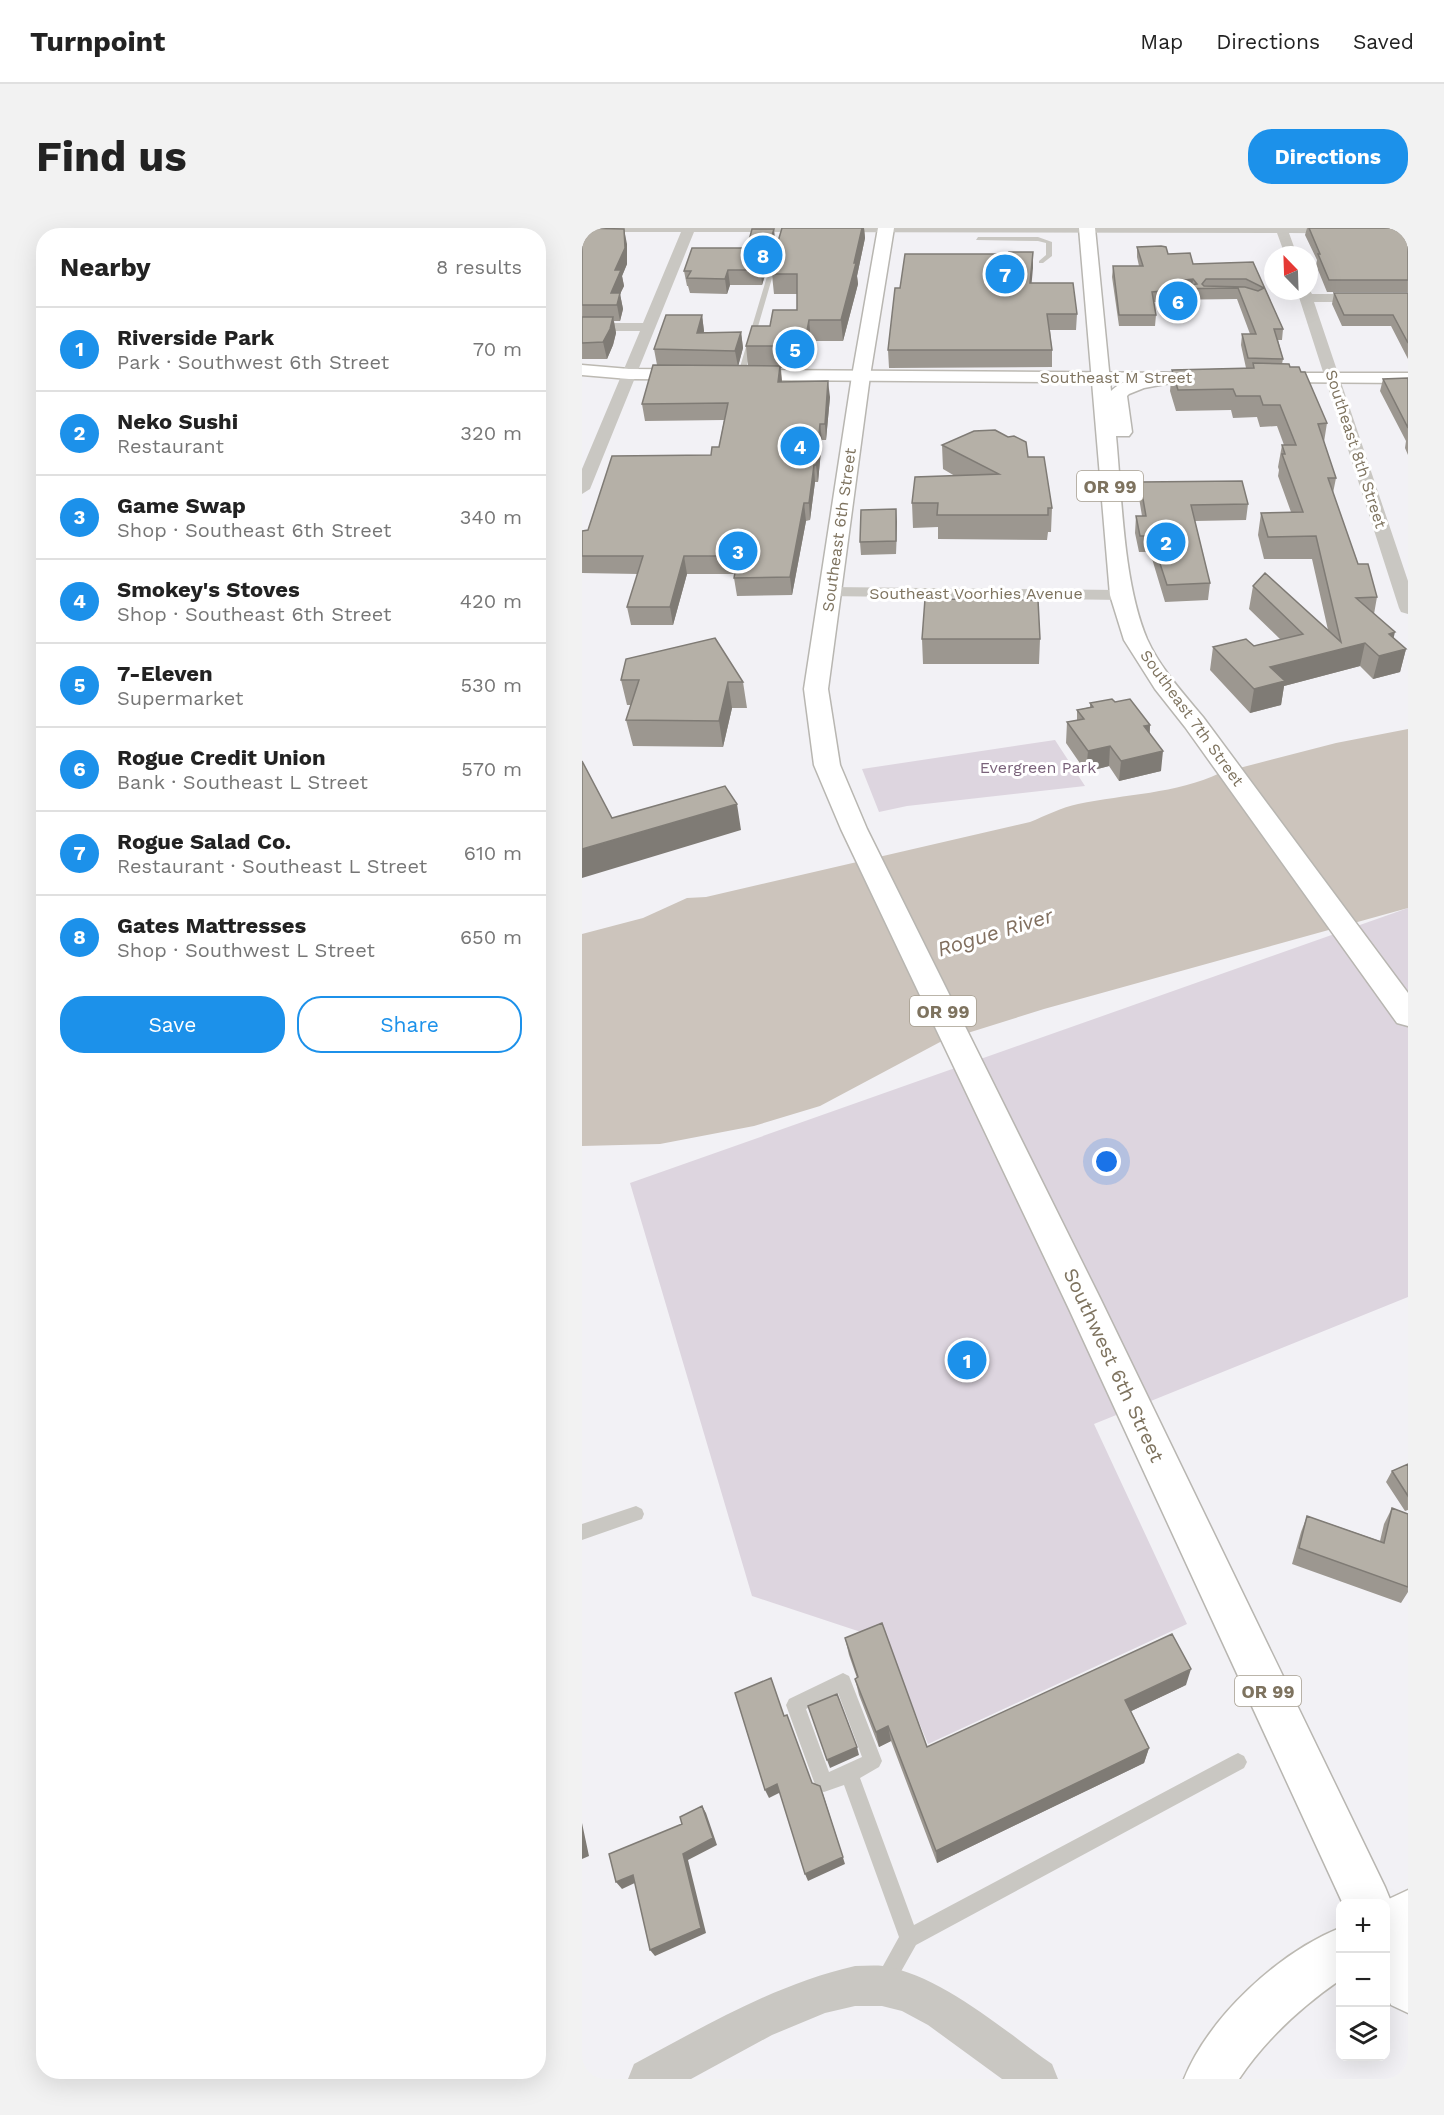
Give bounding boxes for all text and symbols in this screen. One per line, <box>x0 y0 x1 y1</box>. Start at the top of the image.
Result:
text: Turnpoint <box>30 25 165 58</box>
text: Map <box>1140 29 1183 54</box>
text: Directions <box>1216 29 1320 54</box>
text: Saved <box>1353 29 1414 54</box>
button: Directions <box>1248 129 1408 184</box>
text: Find us <box>36 132 187 181</box>
pin: 8 <box>744 232 783 278</box>
north arrow <box>1264 246 1318 300</box>
text: Nearby <box>60 252 151 282</box>
pin: 7 <box>986 252 1024 296</box>
text: 8 results <box>436 255 522 279</box>
pin: 6 <box>1158 278 1198 324</box>
text: Riverside Park <box>117 325 274 350</box>
pin: 5 <box>776 326 814 372</box>
text: 1 <box>75 337 84 361</box>
text: 70 m <box>473 337 522 361</box>
text: Park · Southwest 6th Street <box>117 350 389 374</box>
street label: Southeast 8th Street <box>1321 367 1391 531</box>
street label: Southeast M Street <box>1040 368 1193 387</box>
text: Neko Sushi <box>117 409 238 434</box>
text: 2 <box>74 421 85 445</box>
text: 320 m <box>460 421 522 445</box>
pin: 4 <box>780 424 820 468</box>
text: Restaurant <box>117 434 224 458</box>
street label: Southeast 6th Street <box>818 447 860 613</box>
road number: OR 99 <box>1077 471 1143 501</box>
text: Game Swap <box>117 493 246 518</box>
text: 3 <box>74 505 85 529</box>
text: 340 m <box>460 505 522 529</box>
text: Shop · Southeast 6th Street <box>117 518 391 542</box>
pin: 2 <box>1146 520 1186 564</box>
pin: 3 <box>718 528 758 574</box>
text: Smokey's Stoves <box>117 577 300 602</box>
street label: Southeast Voorhies Avenue <box>869 584 1083 603</box>
text: 4 <box>73 589 86 613</box>
text: 420 m <box>460 589 522 613</box>
text: Shop · Southeast 6th Street <box>117 602 391 626</box>
street label: Southeast 7th Street <box>1136 646 1248 790</box>
text: 7-Eleven <box>117 661 213 686</box>
text: 5 <box>74 673 85 697</box>
text: 530 m <box>460 673 522 697</box>
text: Supermarket <box>117 686 243 710</box>
text: Rogue Credit Union <box>117 745 326 770</box>
text: 6 <box>73 757 86 781</box>
text: 570 m <box>461 757 522 781</box>
park label: Evergreen Park <box>980 758 1096 777</box>
text: Bank · Southeast L Street <box>117 770 368 794</box>
text: Rogue Salad Co. <box>117 829 291 854</box>
text: 7 <box>73 841 86 865</box>
text: 610 m <box>464 841 522 865</box>
text: Restaurant · Southeast L Street <box>117 854 427 878</box>
water label: Rogue River <box>934 902 1057 961</box>
text: Gates Mattresses <box>117 913 306 938</box>
text: 8 <box>73 925 86 949</box>
text: 650 m <box>460 925 522 949</box>
text: Shop · Southwest L Street <box>117 938 375 962</box>
button: Save <box>60 996 285 1053</box>
button: Share <box>297 996 522 1053</box>
road number: OR 99 <box>910 996 976 1026</box>
your location <box>1092 1147 1121 1176</box>
street label: Southwest 6th Street <box>1058 1264 1170 1466</box>
pin: 1 <box>948 1338 986 1382</box>
road number: OR 99 <box>1235 1676 1301 1706</box>
map controls <box>1336 1899 1390 2061</box>
button: + <box>1336 1899 1390 1953</box>
button: − <box>1336 1953 1390 2007</box>
button: layers <box>1336 2007 1390 2061</box>

